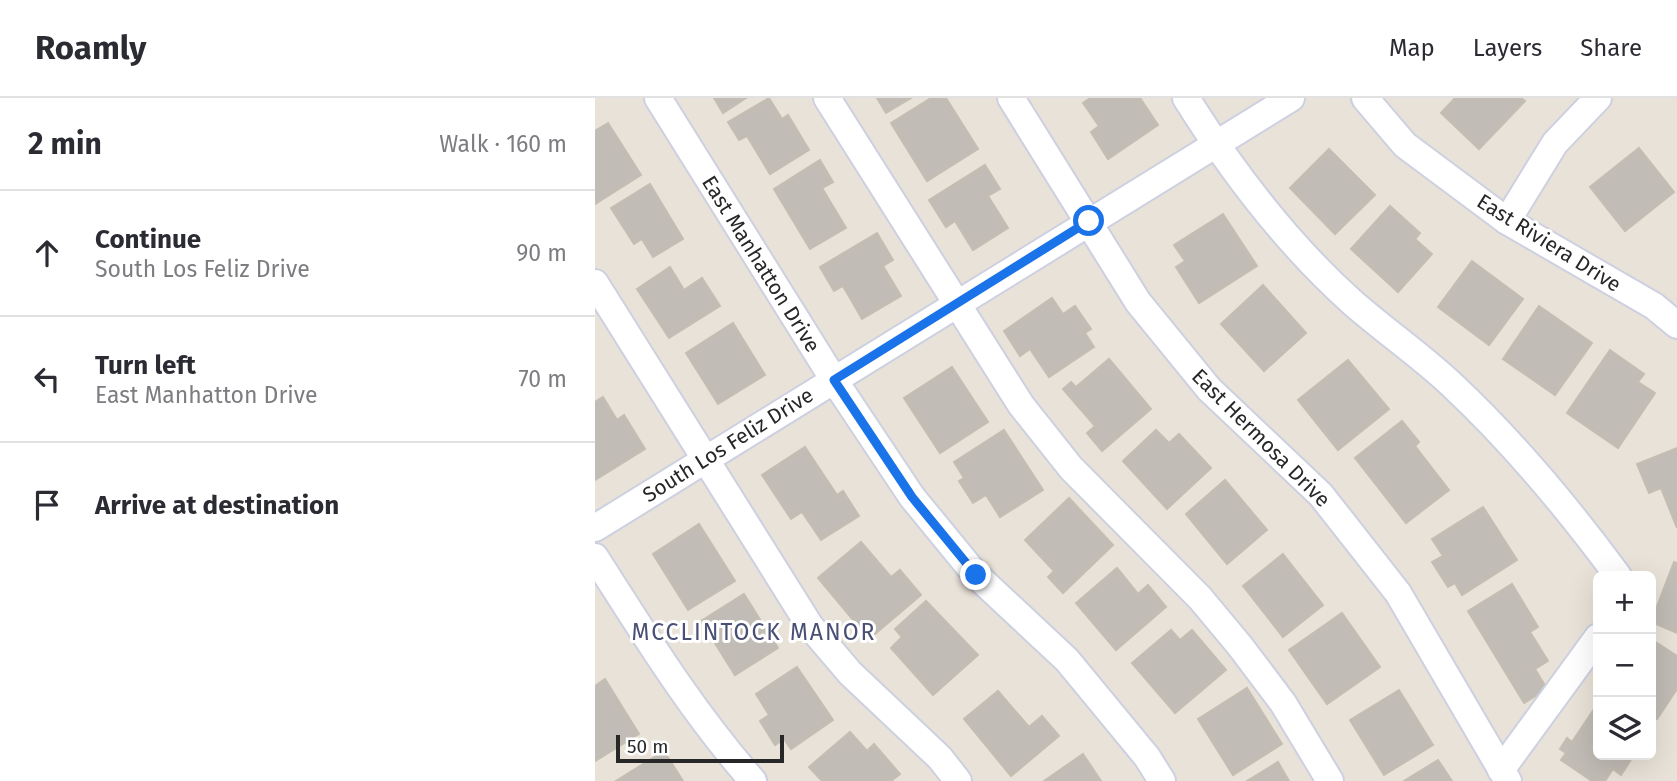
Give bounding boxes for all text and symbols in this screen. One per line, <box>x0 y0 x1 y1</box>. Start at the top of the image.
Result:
text: Roamly <box>35 28 146 68</box>
text: Map <box>1389 34 1435 62</box>
text: Layers <box>1473 34 1542 62</box>
text: Share <box>1580 34 1642 62</box>
text: 2 min <box>28 126 102 162</box>
text: Walk · 160 m <box>439 130 567 158</box>
street label: East Manhatton Drive <box>696 171 826 357</box>
street label: East Riviera Drive <box>1472 188 1626 298</box>
route start <box>1073 205 1104 236</box>
text: Continue <box>95 224 201 255</box>
icon: ahead <box>28 234 66 272</box>
text: 90 m <box>516 239 567 267</box>
text: South Los Feliz Drive <box>95 255 310 283</box>
text: Turn left <box>95 350 196 381</box>
icon: left <box>28 360 66 398</box>
street label: East Hermosa Drive <box>1186 363 1336 513</box>
text: 70 m <box>518 365 567 393</box>
text: East Manhatton Drive <box>95 381 318 409</box>
street label: South Los Feliz Drive <box>638 382 818 508</box>
icon: arrive <box>28 486 66 524</box>
text: Arrive at destination <box>95 490 339 521</box>
route end <box>960 559 991 590</box>
map controls <box>1593 571 1656 760</box>
button: + <box>1593 571 1656 634</box>
district label: MCCLINTOCK MANOR <box>631 618 877 646</box>
button: − <box>1593 634 1656 697</box>
button: layers <box>1593 697 1656 760</box>
scale bar <box>616 732 784 764</box>
text: 50 m <box>627 735 668 758</box>

